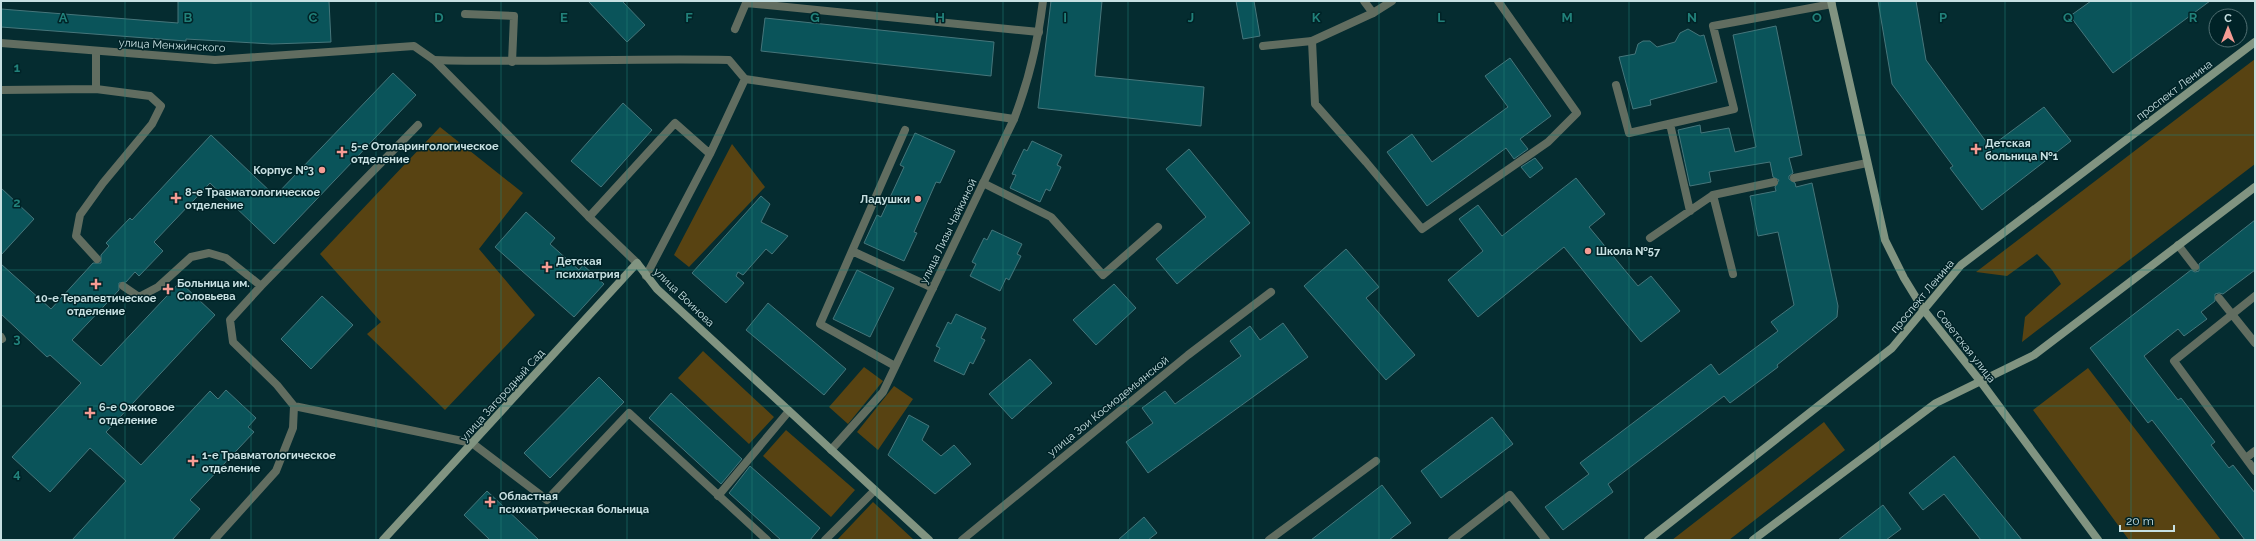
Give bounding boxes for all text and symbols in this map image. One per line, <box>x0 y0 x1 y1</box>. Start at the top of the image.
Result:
north arrow <box>2208 8 2248 48</box>
text: A <box>59 10 68 25</box>
text: B <box>184 10 193 25</box>
text: C <box>309 10 318 25</box>
text: D <box>434 10 444 25</box>
text: E <box>560 10 568 25</box>
text: F <box>685 10 693 25</box>
text: G <box>810 10 820 25</box>
text: H <box>935 10 945 25</box>
text: I <box>1063 10 1067 25</box>
text: J <box>1188 10 1194 25</box>
text: K <box>1312 10 1321 25</box>
text: L <box>1437 10 1445 25</box>
text: M <box>1561 10 1573 25</box>
text: N <box>1687 10 1697 25</box>
text: O <box>1812 10 1822 25</box>
text: P <box>1939 10 1947 25</box>
text: Q <box>2063 10 2073 25</box>
text: R <box>2189 10 2198 25</box>
text: С <box>2224 12 2232 25</box>
street label: улица Менжинского <box>118 36 226 55</box>
street label: проспект Ленина <box>2134 58 2215 123</box>
text: 1 <box>14 60 21 75</box>
place label: Детская больница №1 <box>1985 137 2059 163</box>
place label: 5-е Отоларингологическое отделение <box>351 140 499 166</box>
marker: Детская больница №1 <box>1970 143 1982 155</box>
marker: 5-е Отоларингологическое отделение <box>336 146 348 158</box>
place label: Корпус №3 <box>253 164 314 177</box>
marker: Корпус №3 <box>317 165 327 175</box>
street label: улица Лизы Чайкиной <box>917 177 980 286</box>
place label: 8-е Травматологическое отделение <box>185 186 320 212</box>
marker: 8-е Травматологическое отделение <box>170 192 182 204</box>
place label: Ладушки <box>860 193 910 206</box>
marker: Ладушки <box>913 194 923 204</box>
text: 2 <box>13 195 21 210</box>
place label: Школа №57 <box>1596 245 1661 258</box>
marker: Школа №57 <box>1583 246 1593 256</box>
place label: Детская психиатрия <box>556 255 620 281</box>
street label: проспект Ленина <box>1888 257 1957 336</box>
marker: Детская психиатрия <box>541 261 553 273</box>
street label: улица Воинова <box>651 265 717 330</box>
place label: Больница им. Соловьева <box>177 277 250 303</box>
marker: 10-е Терапевтическое отделение <box>90 278 102 290</box>
marker: Больница им. Соловьева <box>162 283 174 295</box>
place label: 10-е Терапевтическое отделение <box>36 292 157 318</box>
street label: Советская улица <box>1933 307 1998 385</box>
text: 3 <box>13 331 21 346</box>
street label: улица Загородный Сад <box>457 346 548 444</box>
street label: улица Зои Космодемьянской <box>1045 354 1171 459</box>
place label: 6-е Ожоговое отделение <box>99 401 175 427</box>
marker: 6-е Ожоговое отделение <box>84 407 96 419</box>
place label: 1-е Травматологическое отделение <box>202 449 336 475</box>
marker: 1-е Травматологическое отделение <box>187 455 199 467</box>
text: 4 <box>13 466 21 481</box>
place label: Областная психиатрическая больница <box>499 490 649 516</box>
marker: Областная психиатрическая больница <box>484 496 496 508</box>
scale bar <box>2120 507 2174 533</box>
text: 20 m <box>2126 514 2154 528</box>

